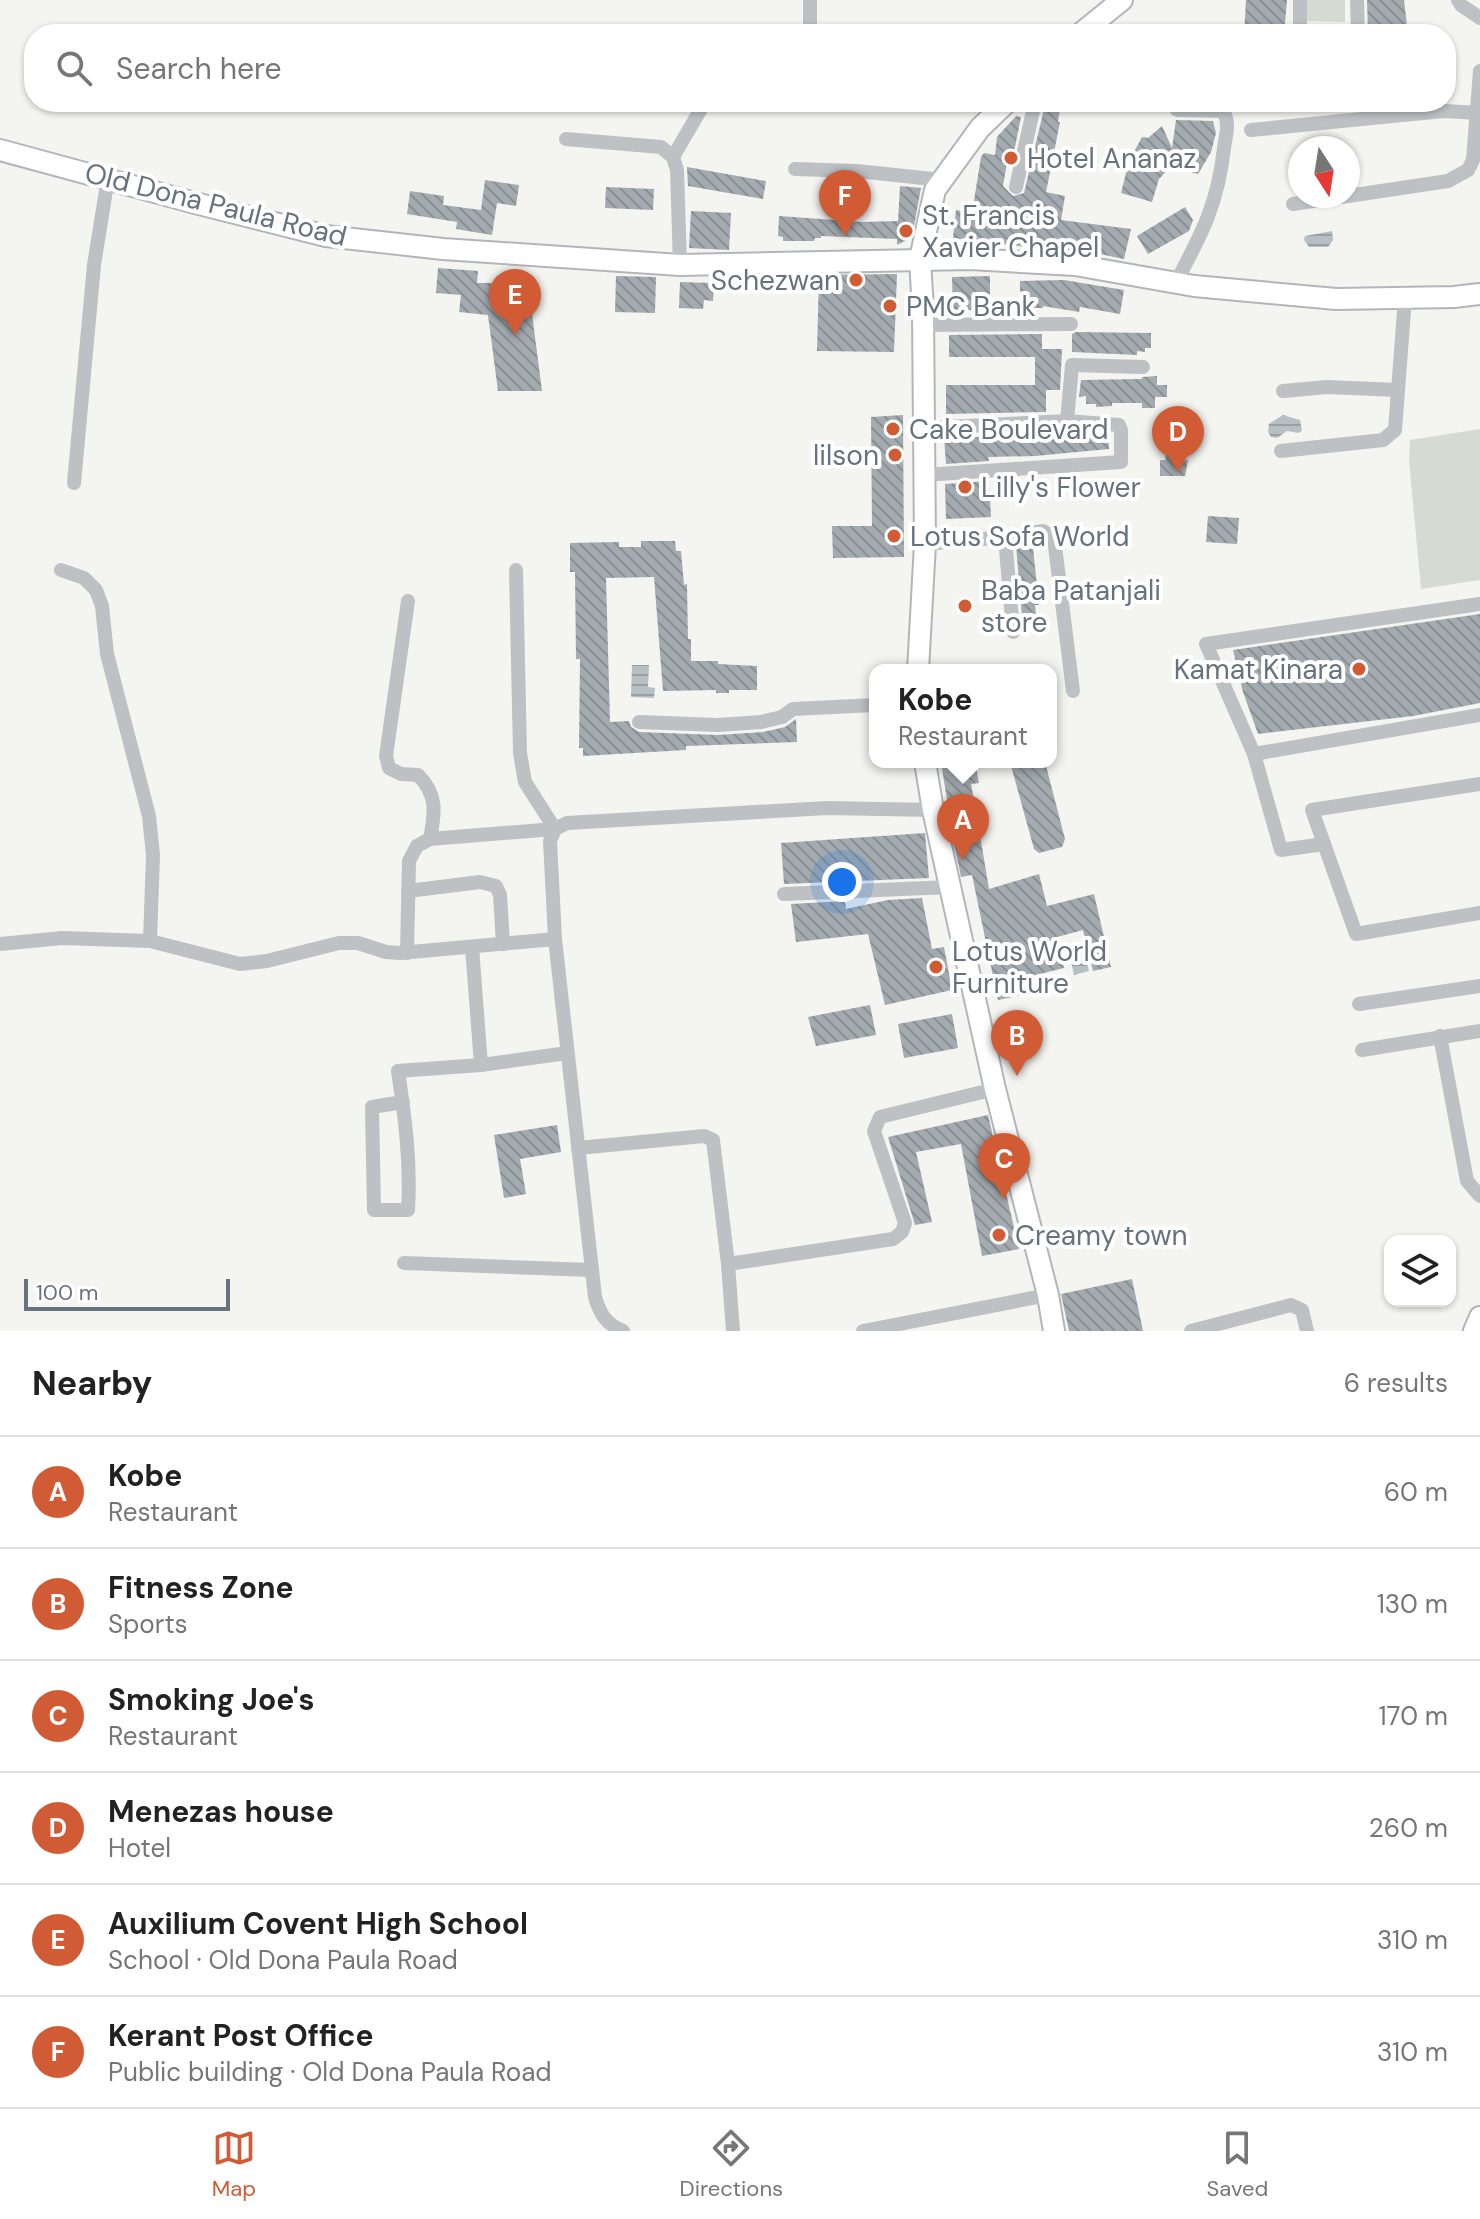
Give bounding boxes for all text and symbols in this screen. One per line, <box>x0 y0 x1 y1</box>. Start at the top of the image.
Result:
search box <box>24 24 1456 112</box>
icon: search <box>52 46 96 90</box>
text: Search here <box>116 49 282 88</box>
north arrow <box>1288 136 1360 208</box>
place label: Hotel Ananaz <box>1027 140 1196 177</box>
marker: Hotel Ananaz <box>1002 149 1020 167</box>
street label: Old Dona Paula Road <box>81 154 351 255</box>
pin: F <box>819 170 871 236</box>
place label: St. Francis Xavier Chapel <box>922 197 1099 266</box>
marker: St. Francis Xavier Chapel <box>897 222 915 240</box>
place label: Schezwan <box>711 262 840 299</box>
pin: E <box>489 269 541 335</box>
marker: Schezwan <box>847 271 865 289</box>
place label: PMC Bank <box>906 288 1036 325</box>
marker: PMC Bank <box>881 297 899 315</box>
pin: D <box>1152 406 1204 472</box>
place label: Cake Boulevard <box>909 411 1109 448</box>
marker: Cake Boulevard <box>884 420 902 438</box>
place label: lilson <box>813 437 879 474</box>
marker: lilson <box>886 446 904 464</box>
place label: Lilly's Flower <box>981 469 1141 506</box>
marker: Lilly's Flower <box>956 478 974 496</box>
place label: Lotus Sofa World <box>910 518 1130 555</box>
marker: Lotus Sofa World <box>885 527 903 545</box>
place label: Baba Patanjali store <box>981 572 1161 641</box>
marker: Baba Patanjali store <box>956 597 974 615</box>
place label: Kamat Kinara <box>1174 651 1343 688</box>
marker: Kamat Kinara <box>1350 660 1368 678</box>
popup <box>869 664 1057 768</box>
text: Kobe <box>898 680 972 719</box>
text: Restaurant <box>898 719 1028 753</box>
pin: A <box>937 794 989 860</box>
your location <box>822 862 862 902</box>
place label: Lotus World Furniture <box>952 933 1107 1002</box>
marker: Lotus World Furniture <box>927 958 945 976</box>
pin: B <box>991 1010 1043 1076</box>
pin: C <box>978 1133 1030 1199</box>
place label: Creamy town <box>1015 1217 1188 1254</box>
marker: Creamy town <box>990 1226 1008 1244</box>
map controls <box>1384 1235 1456 1307</box>
button: layers <box>1384 1235 1456 1307</box>
scale bar <box>24 1275 230 1311</box>
text: 100 m <box>36 1278 98 1307</box>
text: Nearby <box>32 1361 152 1406</box>
text: 6 results <box>1344 1366 1448 1400</box>
text: Kobe <box>108 1456 182 1495</box>
text: A <box>49 1475 67 1509</box>
text: 60 m <box>1384 1475 1448 1509</box>
text: Restaurant <box>108 1495 238 1529</box>
text: Fitness Zone <box>108 1568 294 1607</box>
text: B <box>50 1587 66 1621</box>
text: 130 m <box>1377 1587 1448 1621</box>
text: Sports <box>108 1607 188 1641</box>
text: Smoking Joe's <box>108 1680 315 1719</box>
text: C <box>48 1699 68 1733</box>
text: 170 m <box>1379 1699 1448 1733</box>
text: Restaurant <box>108 1719 238 1753</box>
text: Menezas house <box>108 1792 334 1831</box>
text: D <box>49 1811 67 1845</box>
text: 260 m <box>1369 1811 1448 1845</box>
text: Hotel <box>108 1831 171 1865</box>
text: Auxilium Covent High School <box>108 1904 528 1943</box>
text: E <box>50 1923 66 1957</box>
text: 310 m <box>1377 1923 1448 1957</box>
text: School · Old Dona Paula Road <box>108 1943 458 1977</box>
text: Kerant Post Office <box>108 2016 374 2055</box>
text: F <box>51 2035 65 2069</box>
text: 310 m <box>1377 2035 1448 2069</box>
text: Public building · Old Dona Paula Road <box>108 2055 552 2089</box>
tab: Map <box>212 2126 256 2203</box>
tab: Directions <box>680 2126 783 2203</box>
tab: Saved <box>1207 2126 1268 2203</box>

